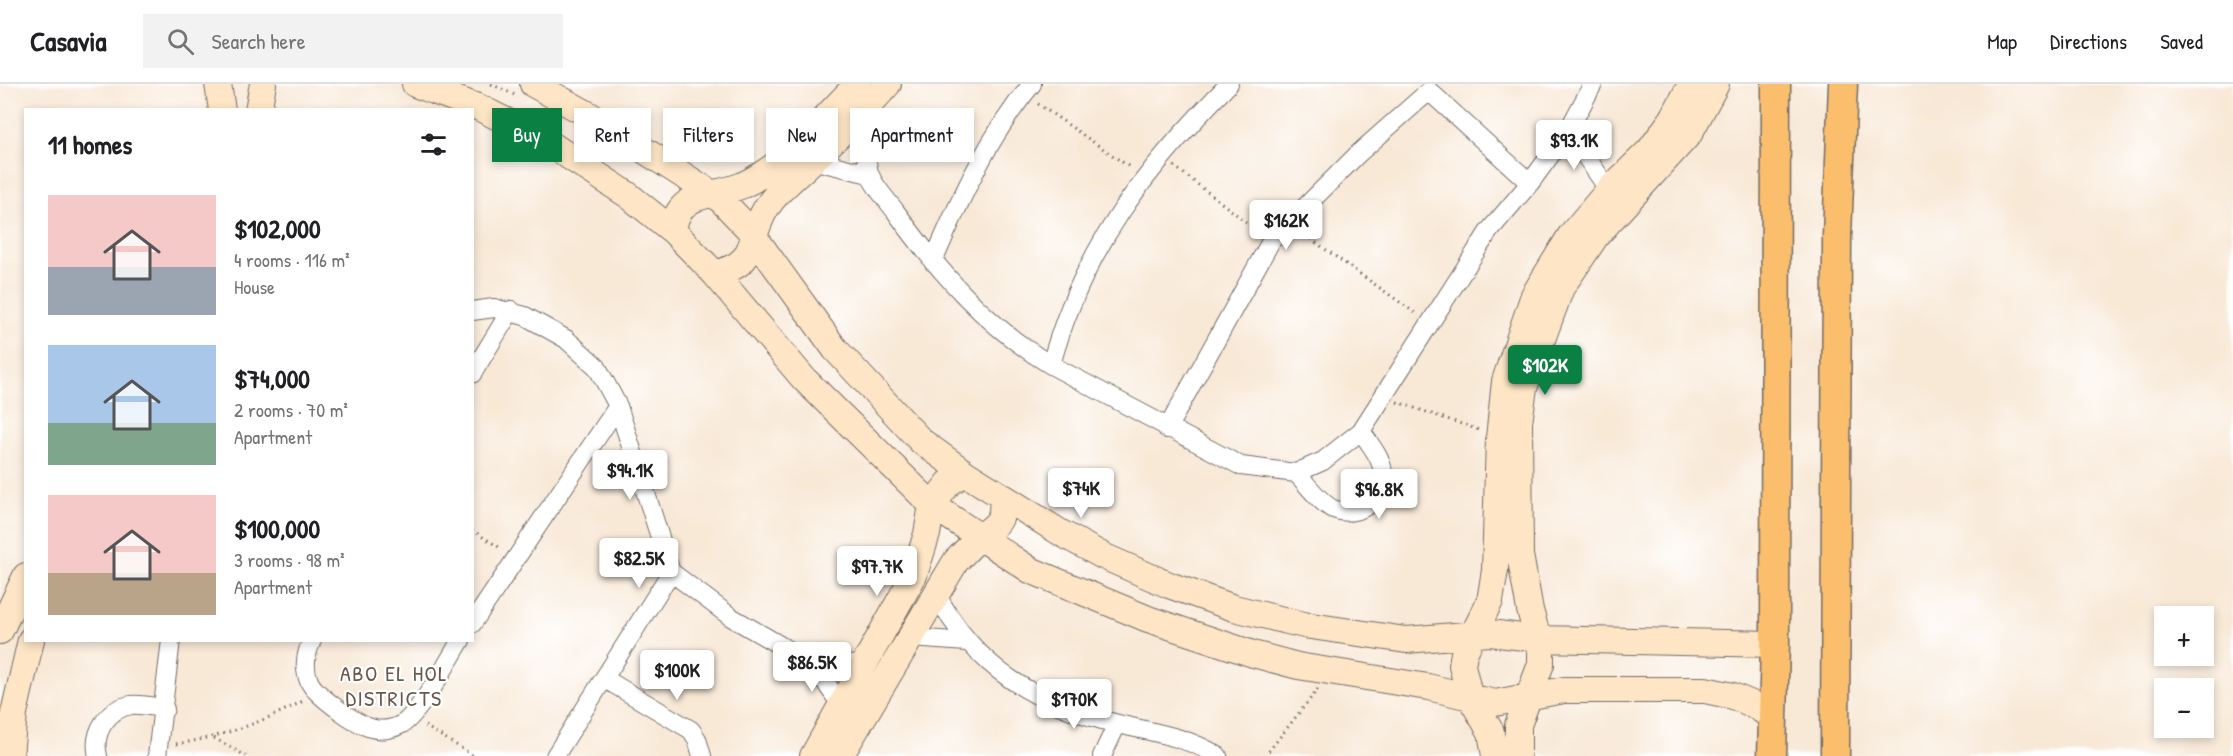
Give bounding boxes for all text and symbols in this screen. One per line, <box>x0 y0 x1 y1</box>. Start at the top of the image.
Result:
search box <box>143 14 563 68</box>
text: Casavia <box>30 22 107 60</box>
icon: search <box>164 25 197 58</box>
text: Search here <box>212 26 306 56</box>
text: Map <box>1987 27 2017 56</box>
text: Directions <box>2050 27 2127 56</box>
text: Saved <box>2160 27 2203 56</box>
chip: Buy <box>492 108 562 162</box>
chip: Rent <box>574 108 651 162</box>
chip: Filters <box>663 108 754 162</box>
chip: New <box>766 108 838 162</box>
chip: Apartment <box>850 108 974 162</box>
pin: $93.1K <box>1525 120 1623 171</box>
text: $93.1K <box>1550 126 1598 153</box>
text: 11 homes <box>48 127 132 162</box>
icon: filters <box>417 128 450 161</box>
pin: $162K <box>1244 200 1328 251</box>
text: $162K <box>1263 206 1309 233</box>
text: $102,000 <box>234 211 321 246</box>
icon: home <box>96 219 168 291</box>
text: 4 rooms · 116 m² <box>234 246 350 273</box>
text: House <box>234 273 275 300</box>
pin: $102K <box>1503 345 1587 396</box>
text: $102K <box>1522 351 1568 378</box>
text: $74,000 <box>234 361 310 396</box>
icon: home <box>96 369 168 441</box>
text: 2 rooms · 70 m² <box>234 396 348 423</box>
text: Apartment <box>234 423 312 450</box>
pin: $94.1K <box>581 450 679 501</box>
text: $94.1K <box>607 456 653 483</box>
pin: $74K <box>1045 468 1117 519</box>
pin: $96.8K <box>1330 469 1428 520</box>
text: $74K <box>1062 474 1100 501</box>
text: $96.8K <box>1355 475 1403 502</box>
text: $100,000 <box>234 511 320 546</box>
icon: home <box>96 519 168 591</box>
pin: $82.5K <box>590 538 688 589</box>
text: $82.5K <box>613 544 665 571</box>
text: 3 rooms · 98 m² <box>234 546 345 573</box>
pin: $97.7K <box>828 546 926 597</box>
text: $97.7K <box>851 552 903 579</box>
text: Apartment <box>234 573 312 600</box>
map controls <box>2154 606 2214 738</box>
button: + <box>2154 606 2214 666</box>
pin: $86.5K <box>763 642 861 693</box>
text: $86.5K <box>787 648 837 675</box>
pin: $100K <box>635 650 719 701</box>
text: $100K <box>654 656 700 683</box>
district label: ABO EL HOL DISTRICTS <box>340 658 448 713</box>
button: − <box>2154 678 2214 738</box>
pin: $170K <box>1032 679 1116 730</box>
text: $170K <box>1051 685 1097 712</box>

